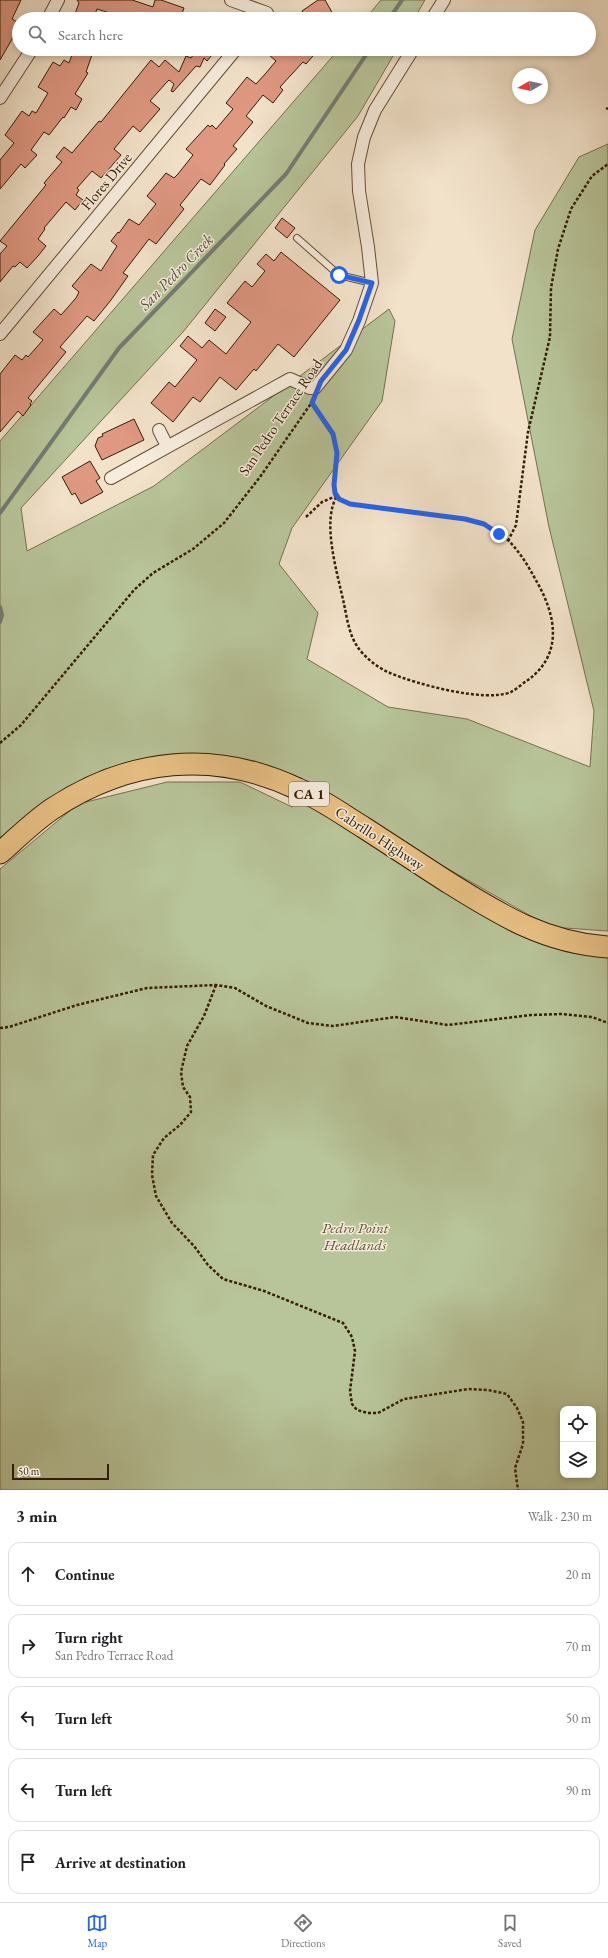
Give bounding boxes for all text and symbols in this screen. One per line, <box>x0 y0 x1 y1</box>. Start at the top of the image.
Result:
search box <box>12 12 596 56</box>
icon: search <box>26 23 48 45</box>
text: Search here <box>58 25 123 44</box>
north arrow <box>512 68 548 104</box>
street label: Flores Drive <box>76 148 136 214</box>
water label: San Pedro Creek <box>133 229 218 316</box>
route start <box>330 266 348 284</box>
street label: San Pedro Terrace Road <box>234 355 326 479</box>
route end <box>490 525 508 543</box>
road number: CA 1 <box>289 782 329 806</box>
street label: Cabrillo Highway <box>332 802 429 874</box>
park label: Pedro Point Headlands <box>322 1218 389 1254</box>
map controls <box>560 1406 596 1478</box>
button: locate <box>560 1406 596 1442</box>
button: layers <box>560 1442 596 1478</box>
scale bar <box>12 1462 109 1481</box>
text: 50 m <box>18 1464 39 1478</box>
text: 3 min <box>16 1505 57 1527</box>
text: Walk · 230 m <box>528 1508 592 1525</box>
icon: ahead <box>17 1563 39 1585</box>
text: Continue <box>55 1565 115 1584</box>
text: 20 m <box>566 1566 591 1583</box>
text: Turn right <box>55 1628 123 1647</box>
icon: right <box>17 1635 39 1657</box>
text: 70 m <box>566 1638 591 1655</box>
text: San Pedro Terrace Road <box>55 1647 173 1664</box>
icon: left <box>17 1707 39 1729</box>
text: Turn left <box>55 1709 112 1728</box>
text: 50 m <box>566 1710 591 1727</box>
icon: left <box>17 1779 39 1801</box>
text: Turn left <box>55 1781 112 1800</box>
text: 90 m <box>566 1782 591 1799</box>
icon: arrive <box>17 1851 39 1873</box>
text: Arrive at destination <box>55 1853 186 1872</box>
tab: Map <box>86 1912 108 1950</box>
tab: Directions <box>281 1912 325 1950</box>
tab: Saved <box>498 1912 522 1950</box>

